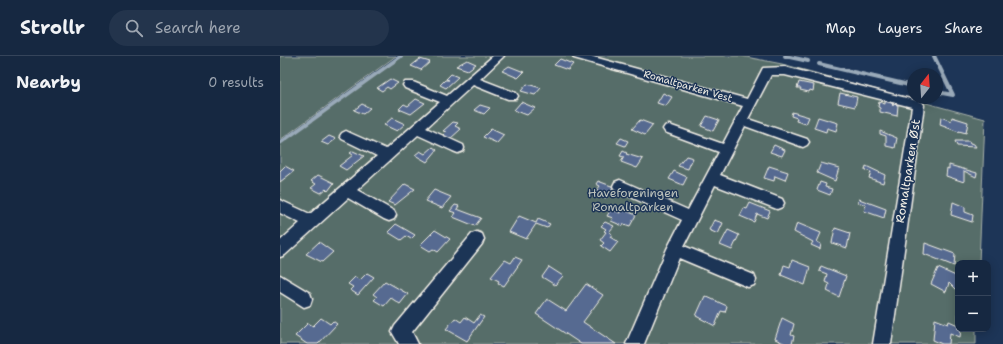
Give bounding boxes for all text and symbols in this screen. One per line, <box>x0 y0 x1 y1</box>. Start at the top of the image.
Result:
search box <box>109 10 389 46</box>
text: Strollr <box>20 15 85 40</box>
icon: search <box>123 17 145 39</box>
text: Search here <box>155 18 241 38</box>
text: Map <box>826 19 856 37</box>
text: Layers <box>878 19 922 37</box>
text: Share <box>944 19 983 37</box>
street label: Romaltparken Vest <box>642 67 734 105</box>
north arrow <box>907 68 943 104</box>
text: Nearby <box>16 71 81 93</box>
text: 0 results <box>208 74 264 91</box>
street label: Romaltparken Øst <box>892 118 924 224</box>
park label: Haveforeningen Romaltparken <box>588 185 678 215</box>
map controls <box>955 260 991 332</box>
button: + <box>955 260 991 296</box>
button: − <box>955 296 991 332</box>

